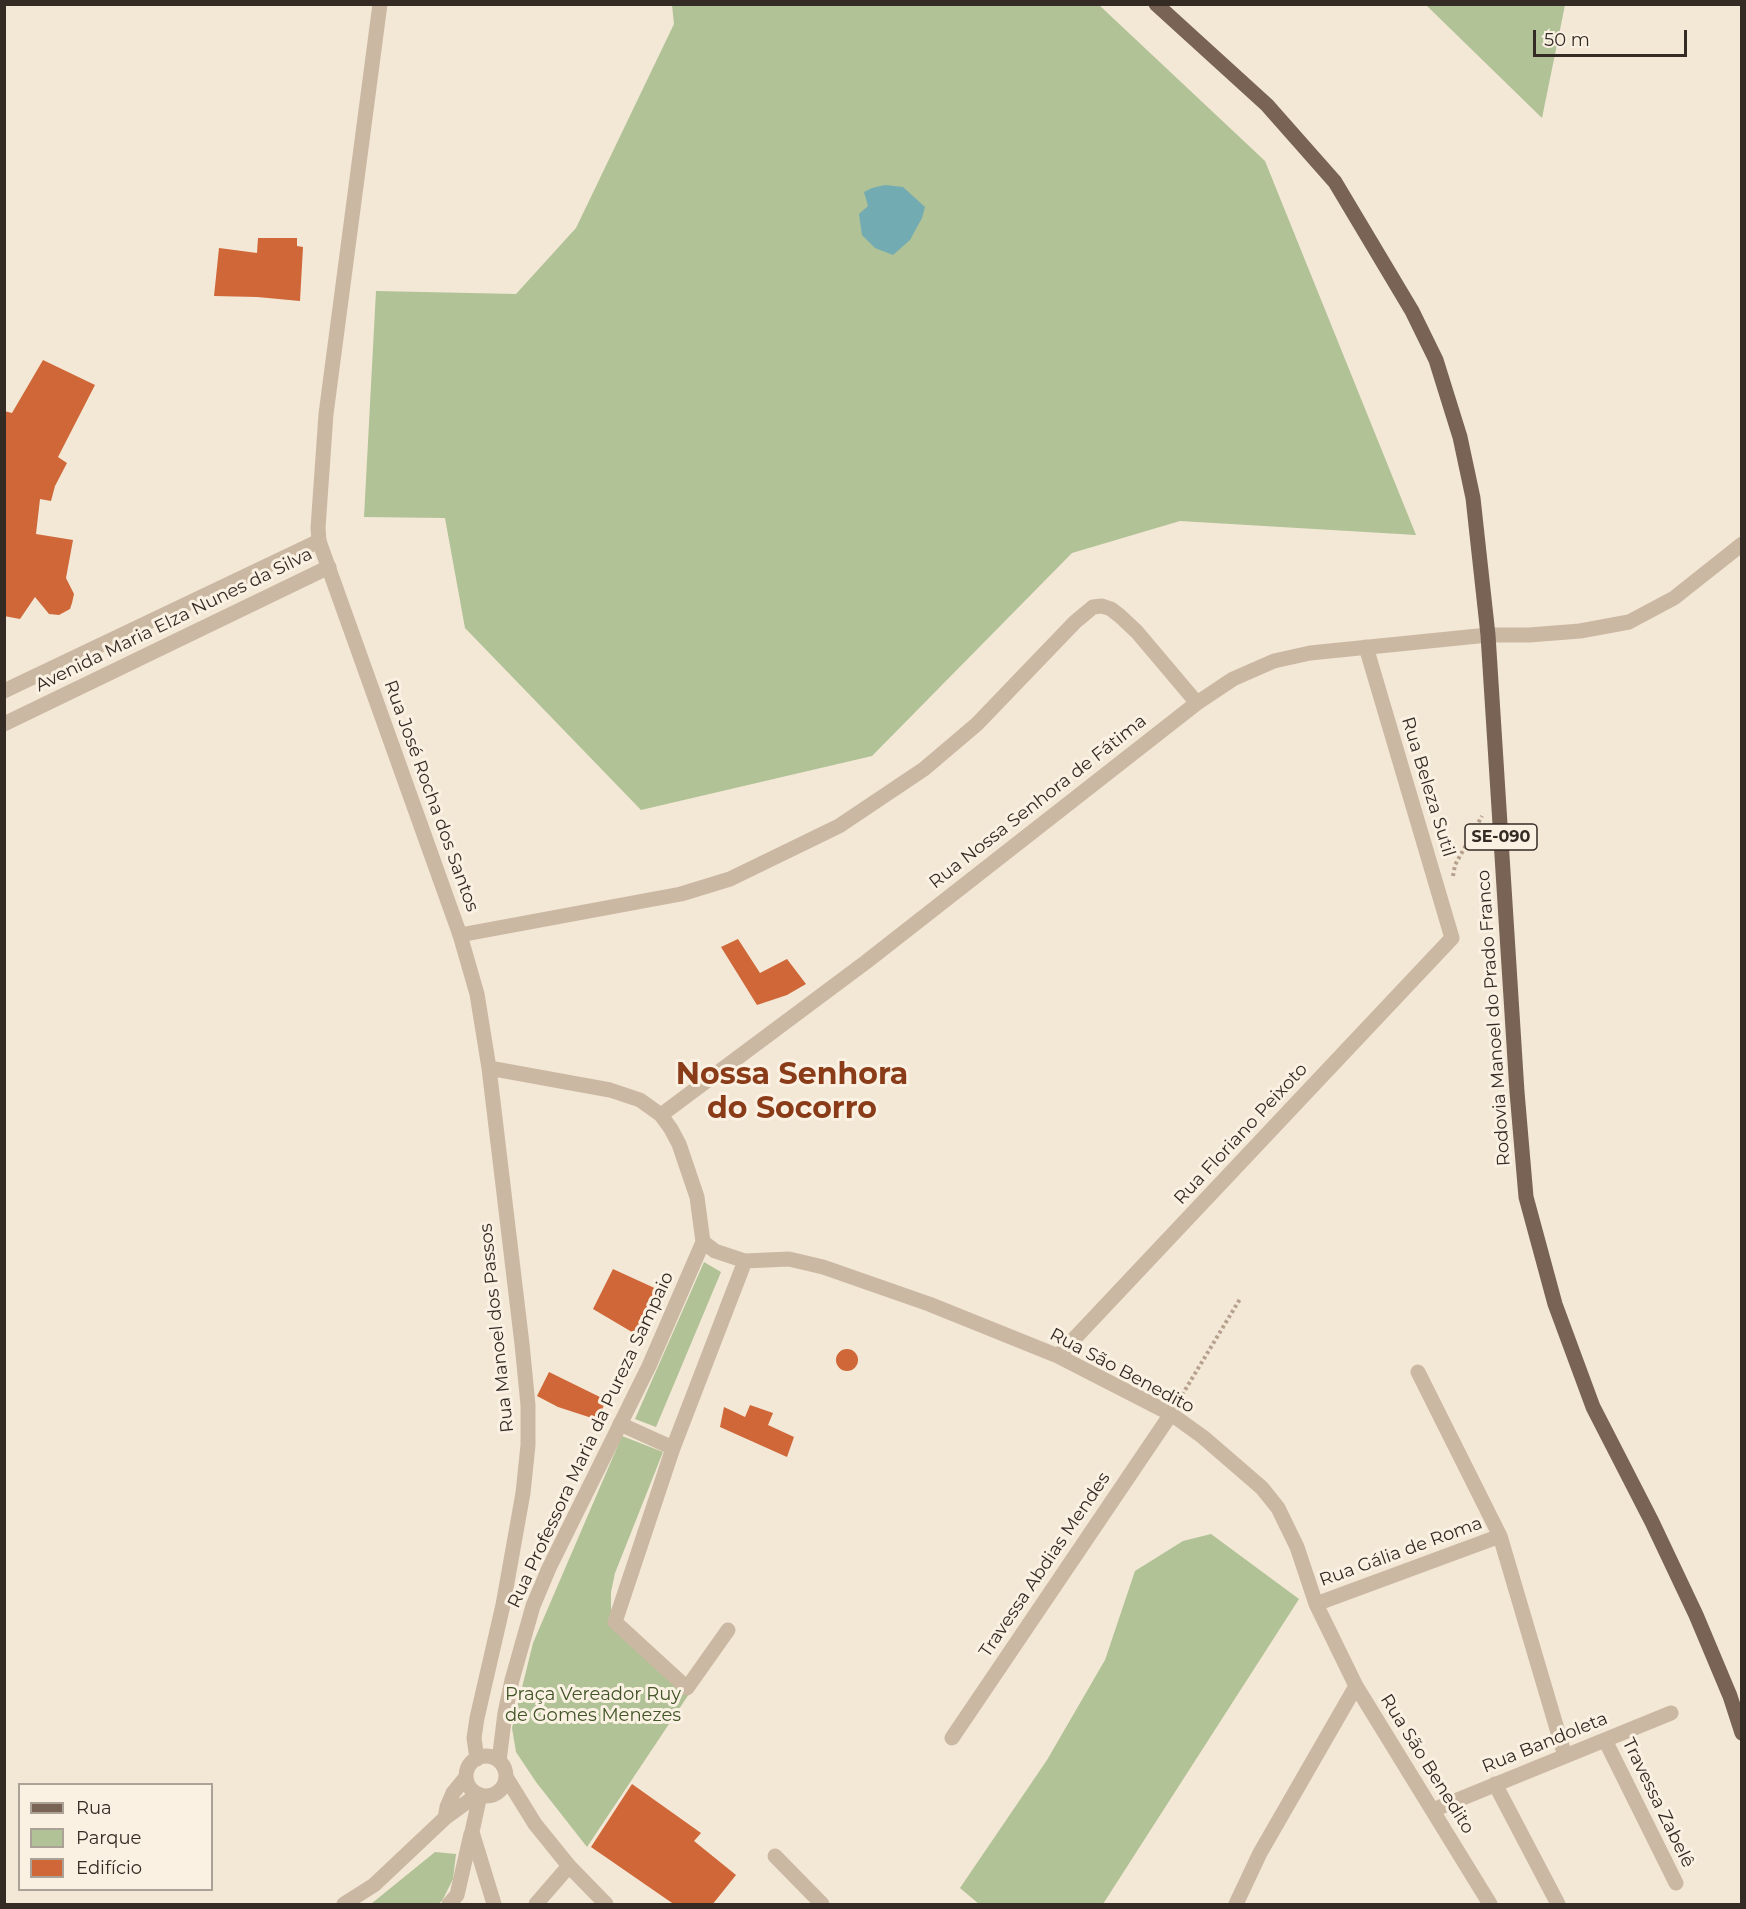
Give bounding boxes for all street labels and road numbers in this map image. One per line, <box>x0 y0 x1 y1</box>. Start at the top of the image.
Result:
street label: Avenida Maria Elza Nunes da Silva <box>32 543 316 697</box>
street label: Rua José Rocha dos Santos <box>379 677 483 915</box>
street label: Rua Nossa Senhora de Fátima <box>925 710 1151 894</box>
street label: Rua Beleza Sutil <box>1396 714 1460 860</box>
road number: SE-090 <box>1465 824 1537 850</box>
street label: Rodovia Manoel do Prado Franco <box>1473 869 1515 1167</box>
street label: Rua Floriano Peixoto <box>1170 1059 1312 1209</box>
street label: Rua Manoel dos Passos <box>475 1222 519 1434</box>
street label: Rua Professora Maria da Pureza Sampaio <box>503 1269 679 1611</box>
street label: Rua São Benedito <box>1046 1324 1198 1418</box>
street label: Travessa Abdias Mendes <box>975 1468 1115 1662</box>
street label: Rua Gália de Roma <box>1317 1512 1485 1592</box>
street label: Rua São Benedito <box>1375 1690 1479 1838</box>
street label: Rua Bandoleta <box>1479 1708 1611 1778</box>
street label: Travessa Zabelê <box>1617 1735 1699 1871</box>

